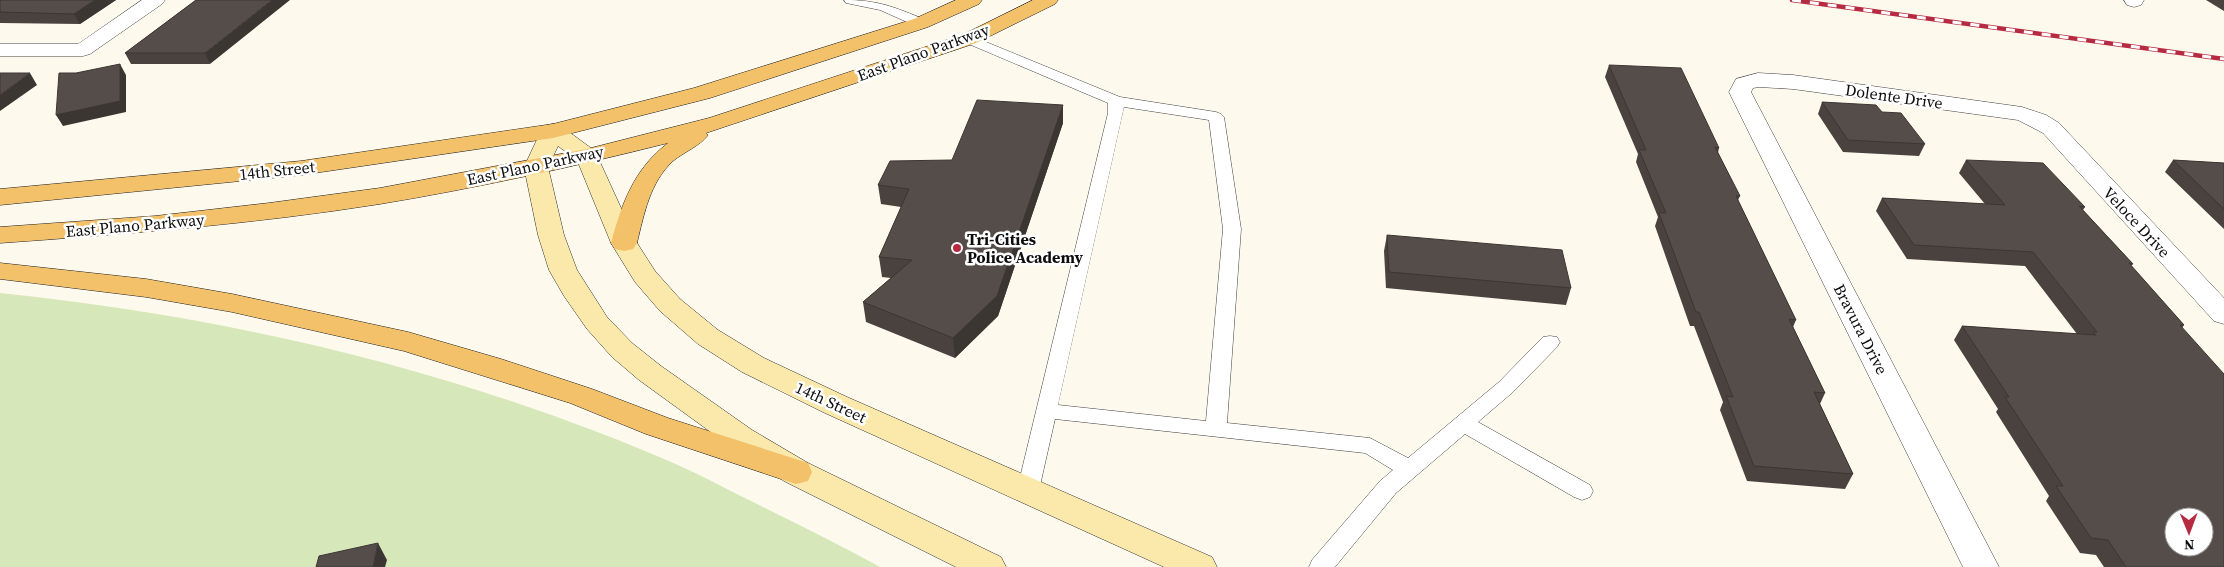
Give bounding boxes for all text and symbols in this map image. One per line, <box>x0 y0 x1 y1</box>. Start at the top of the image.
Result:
street label: East Plano Parkway <box>854 18 993 86</box>
street label: Dolente Drive <box>1844 78 1944 114</box>
street label: East Plano Parkway <box>465 140 606 190</box>
street label: 14th Street <box>238 155 317 185</box>
street label: Veloce Drive <box>2098 182 2176 262</box>
street label: East Plano Parkway <box>65 208 206 242</box>
place label: Tri-Cities Police Academy <box>967 228 1083 268</box>
marker: Tri-Cities Police Academy <box>951 242 963 254</box>
street label: Bravura Drive <box>1829 280 1893 378</box>
street label: 14th Street <box>792 376 871 428</box>
north arrow <box>2164 507 2214 557</box>
text: N <box>2184 535 2195 555</box>

